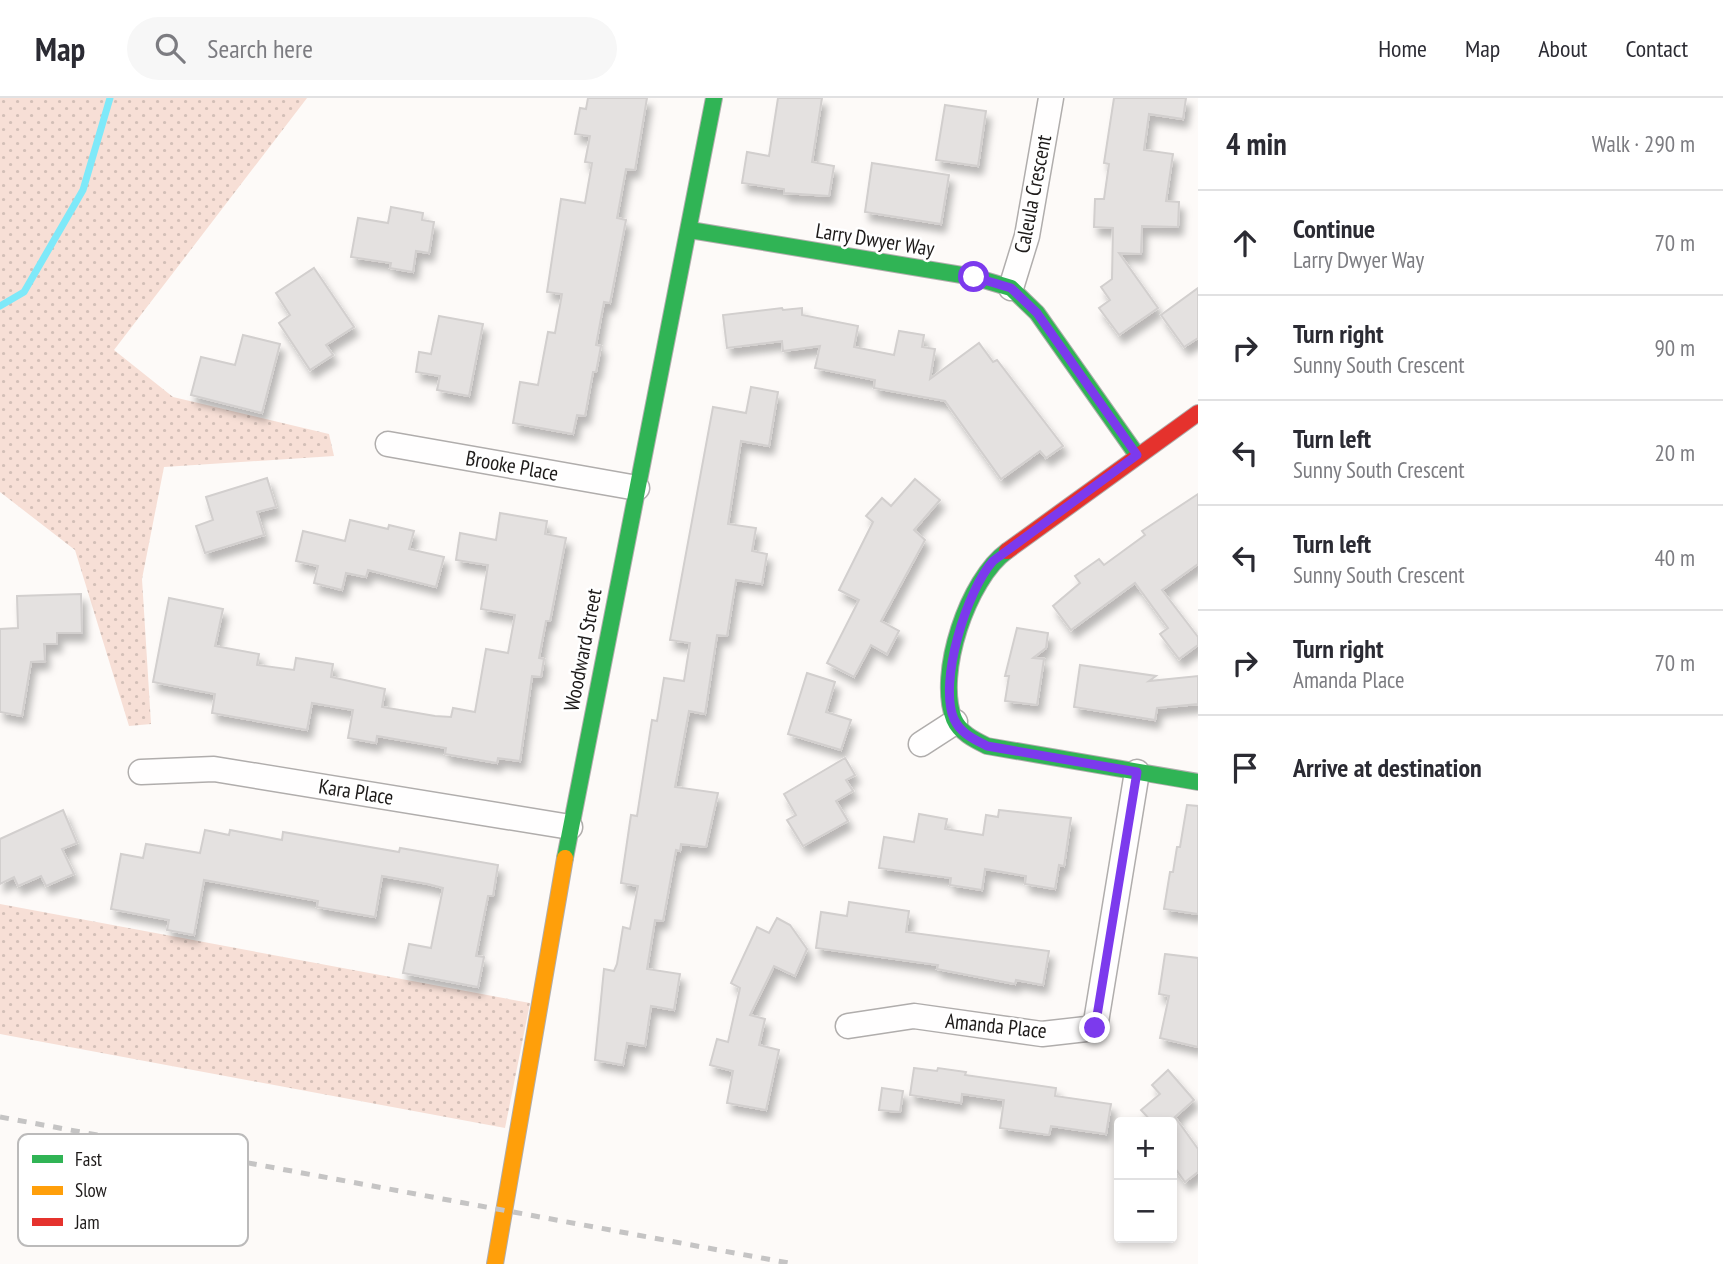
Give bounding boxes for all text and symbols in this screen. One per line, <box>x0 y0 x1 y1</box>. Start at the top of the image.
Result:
search box <box>127 17 617 80</box>
text: Map <box>35 27 85 70</box>
icon: search <box>151 29 189 67</box>
text: Search here <box>207 32 313 65</box>
text: Home <box>1378 33 1427 64</box>
text: Map <box>1465 33 1500 64</box>
text: About <box>1538 33 1587 64</box>
text: Contact <box>1625 33 1688 64</box>
text: 4 min <box>1226 124 1287 163</box>
text: Walk · 290 m <box>1592 129 1695 158</box>
street label: Caleula Crescent <box>1008 132 1057 255</box>
text: Continue <box>1293 212 1375 245</box>
street label: Larry Dwyer Way <box>814 217 936 262</box>
icon: ahead <box>1226 224 1264 262</box>
text: 70 m <box>1654 228 1695 257</box>
text: Larry Dwyer Way <box>1293 245 1424 274</box>
route start <box>958 261 989 292</box>
text: Turn right <box>1293 317 1384 350</box>
icon: right <box>1226 329 1264 367</box>
text: 90 m <box>1654 333 1695 362</box>
text: Sunny South Crescent <box>1293 350 1465 379</box>
text: Turn left <box>1293 422 1371 455</box>
icon: left <box>1226 434 1264 472</box>
text: 20 m <box>1654 438 1695 467</box>
street label: Brooke Place <box>464 444 560 487</box>
text: Sunny South Crescent <box>1293 455 1465 484</box>
text: Turn left <box>1293 527 1371 560</box>
icon: left <box>1226 539 1264 577</box>
text: 40 m <box>1654 543 1695 572</box>
text: Sunny South Crescent <box>1293 560 1465 589</box>
street label: Woodward Street <box>557 586 608 713</box>
text: Turn right <box>1293 632 1384 665</box>
icon: right <box>1226 644 1264 682</box>
text: 70 m <box>1654 648 1695 677</box>
text: Amanda Place <box>1293 665 1404 694</box>
icon: arrive <box>1226 749 1264 787</box>
text: Arrive at destination <box>1293 751 1482 784</box>
street label: Kara Place <box>317 772 395 811</box>
street label: Amanda Place <box>944 1007 1048 1044</box>
route end <box>1079 1012 1110 1043</box>
map controls <box>1114 1117 1177 1243</box>
button: + <box>1114 1117 1177 1180</box>
legend <box>18 1134 248 1246</box>
text: Fast <box>75 1147 103 1171</box>
text: Slow <box>75 1178 108 1202</box>
button: − <box>1114 1180 1177 1243</box>
text: Jam <box>74 1210 100 1234</box>

